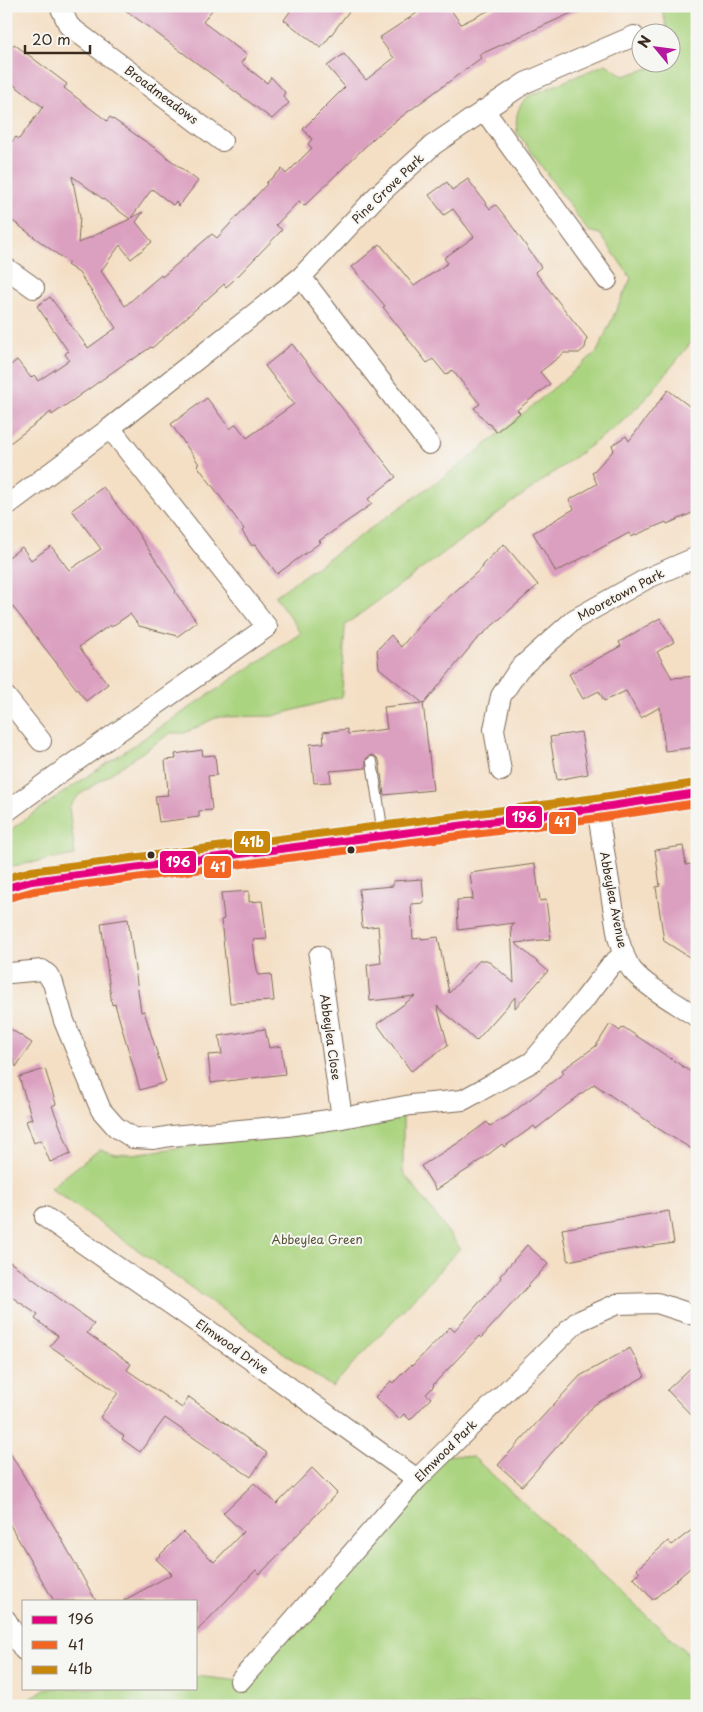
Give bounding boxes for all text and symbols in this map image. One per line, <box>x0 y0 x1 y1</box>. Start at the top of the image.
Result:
scale bar <box>25 22 90 54</box>
north arrow <box>630 22 680 72</box>
text: 20 m <box>32 27 71 50</box>
text: N <box>632 32 656 51</box>
street label: Broadmeadows <box>121 60 203 128</box>
street label: Pine Grove Park <box>347 149 427 227</box>
street label: Mooretown Park <box>574 564 667 625</box>
line badge: 196 <box>505 805 543 829</box>
text: 196 <box>512 806 536 827</box>
line badge: 41 <box>548 811 577 835</box>
text: 41 <box>554 811 570 832</box>
line badge: 41b <box>233 830 271 854</box>
text: 41b <box>240 831 264 852</box>
unlabelled marker <box>346 845 356 855</box>
unlabelled marker <box>146 850 156 860</box>
line badge: 196 <box>159 850 197 874</box>
street label: Abbeylea Avenue <box>596 850 632 950</box>
text: 196 <box>166 851 190 872</box>
line badge: 41 <box>203 855 232 879</box>
text: 41 <box>210 856 226 877</box>
street label: Abbeylea Close <box>316 993 346 1081</box>
park label: Abbeylea Green <box>271 1230 363 1248</box>
street label: Elmwood Drive <box>193 1314 273 1378</box>
street label: Elmwood Park <box>410 1415 480 1485</box>
legend <box>22 1600 198 1690</box>
text: 196 <box>68 1606 94 1629</box>
text: 41 <box>68 1632 84 1655</box>
text: 41b <box>68 1656 92 1679</box>

